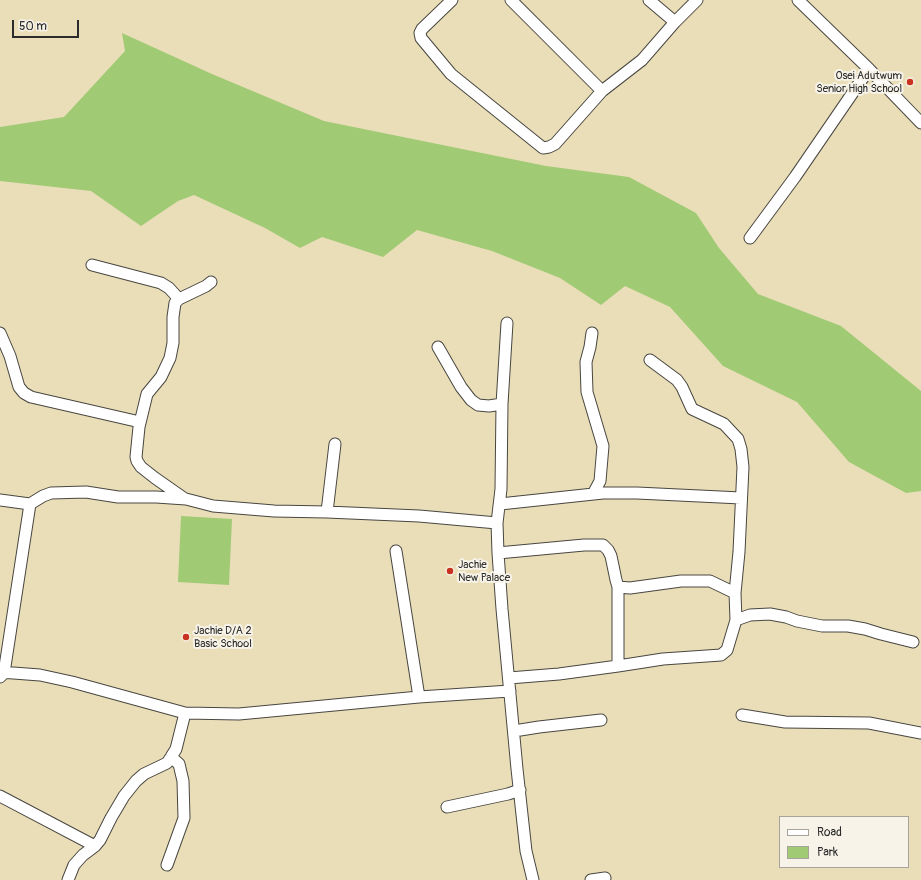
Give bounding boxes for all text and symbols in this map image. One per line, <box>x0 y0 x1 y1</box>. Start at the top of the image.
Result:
scale bar <box>14 12 81 38</box>
text: 50 m <box>19 19 47 34</box>
place label: Osei Adutwum Senior High School <box>816 69 902 95</box>
marker: Osei Adutwum Senior High School <box>905 77 915 87</box>
place label: Jachie New Palace <box>458 558 510 584</box>
marker: Jachie New Palace <box>445 566 455 576</box>
place label: Jachie D/A 2 Basic School <box>194 624 252 650</box>
marker: Jachie D/A 2 Basic School <box>181 632 191 642</box>
legend <box>779 816 909 868</box>
text: Road <box>817 825 842 840</box>
text: Park <box>817 845 838 860</box>

